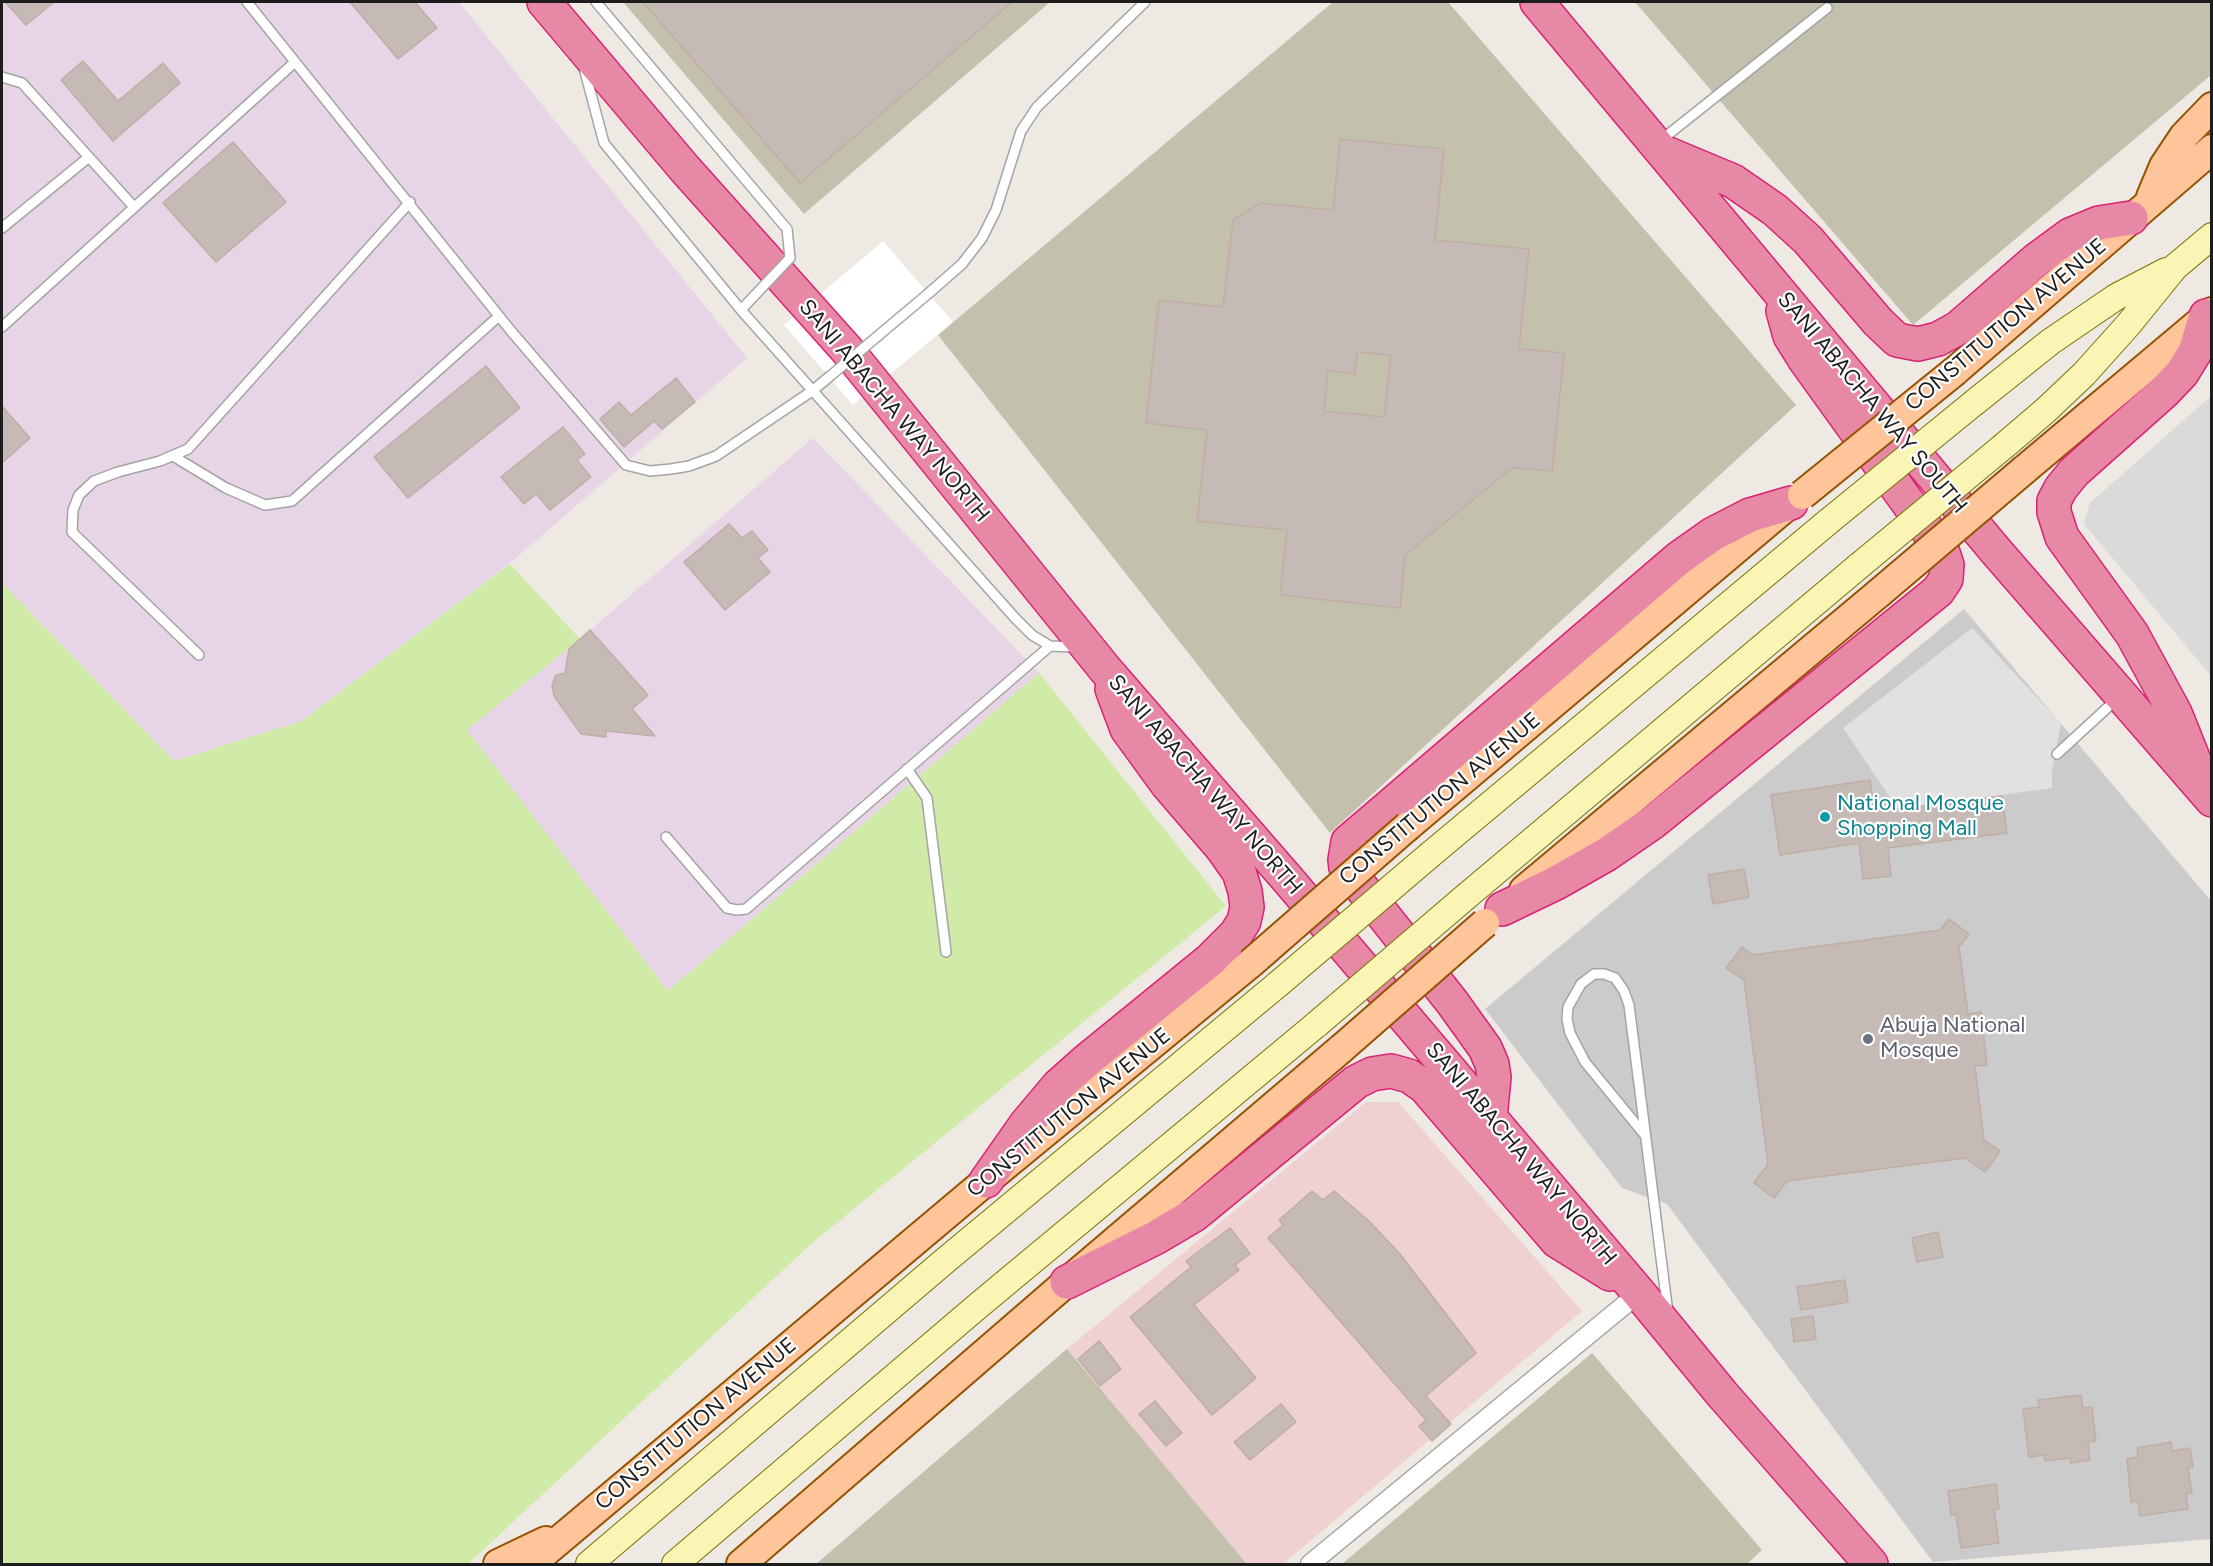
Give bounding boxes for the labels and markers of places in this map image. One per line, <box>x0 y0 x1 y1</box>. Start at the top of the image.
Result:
place label: National Mosque Shopping Mall <box>1837 791 2004 842</box>
marker: National Mosque Shopping Mall <box>1818 810 1832 824</box>
place label: Abuja National Mosque <box>1880 1013 2025 1064</box>
marker: Abuja National Mosque <box>1861 1032 1875 1046</box>

